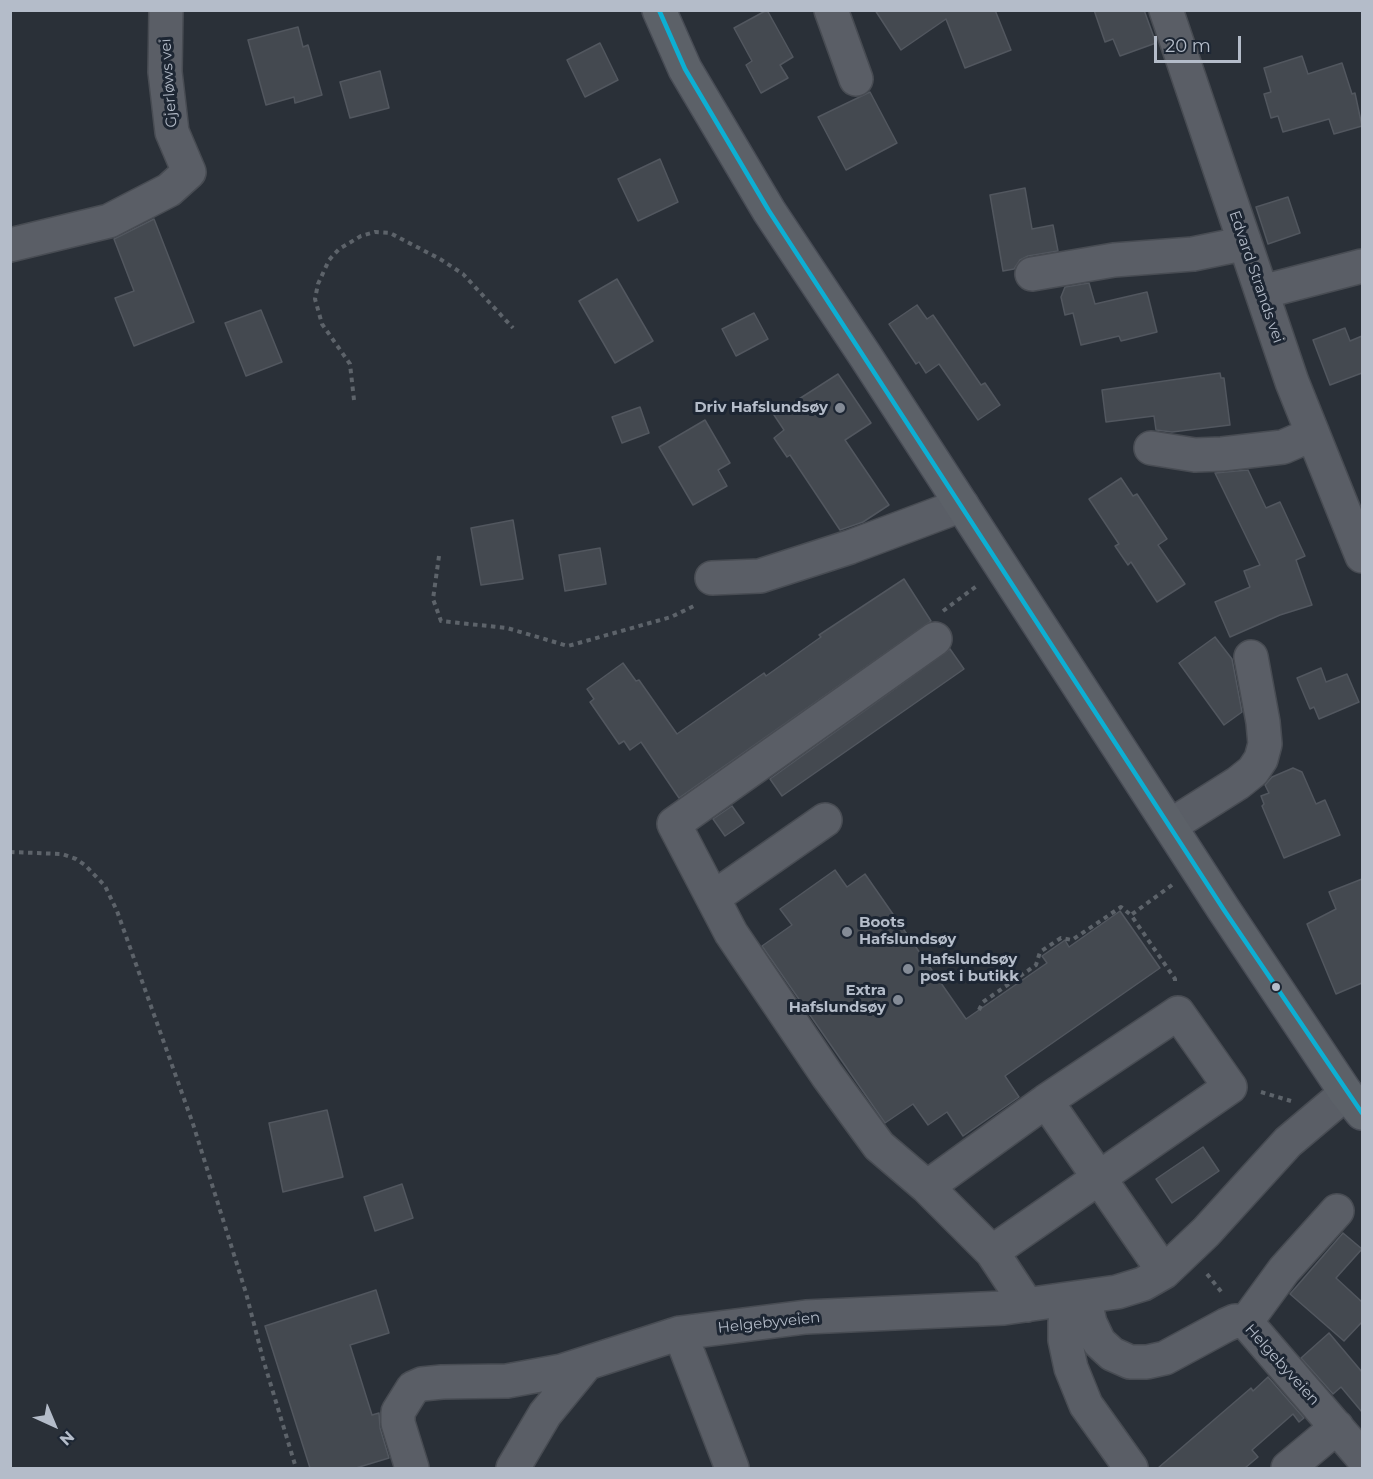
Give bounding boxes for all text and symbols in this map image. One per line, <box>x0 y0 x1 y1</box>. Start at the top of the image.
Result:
scale bar <box>1157 24 1244 62</box>
text: 20 m <box>1165 35 1211 57</box>
street label: Gjerløws vei <box>157 38 181 128</box>
street label: Edvard Strands vei <box>1225 208 1287 346</box>
place label: Driv Hafslundsøy <box>694 399 828 417</box>
marker: Driv Hafslundsøy <box>833 401 847 415</box>
place label: Boots Hafslundsøy <box>859 914 956 949</box>
marker: Boots Hafslundsøy <box>840 925 854 939</box>
place label: Hafslundsøy post i butikk <box>920 951 1019 986</box>
marker: Hafslundsøy post i butikk <box>901 962 915 976</box>
unlabelled marker <box>1270 981 1282 993</box>
place label: Extra Hafslundsøy <box>789 982 886 1017</box>
marker: Extra Hafslundsøy <box>891 993 905 1007</box>
street label: Helgebyveien <box>717 1309 821 1337</box>
street label: Helgebyveien <box>1241 1321 1323 1409</box>
north arrow <box>24 1395 84 1455</box>
text: N <box>56 1427 78 1450</box>

